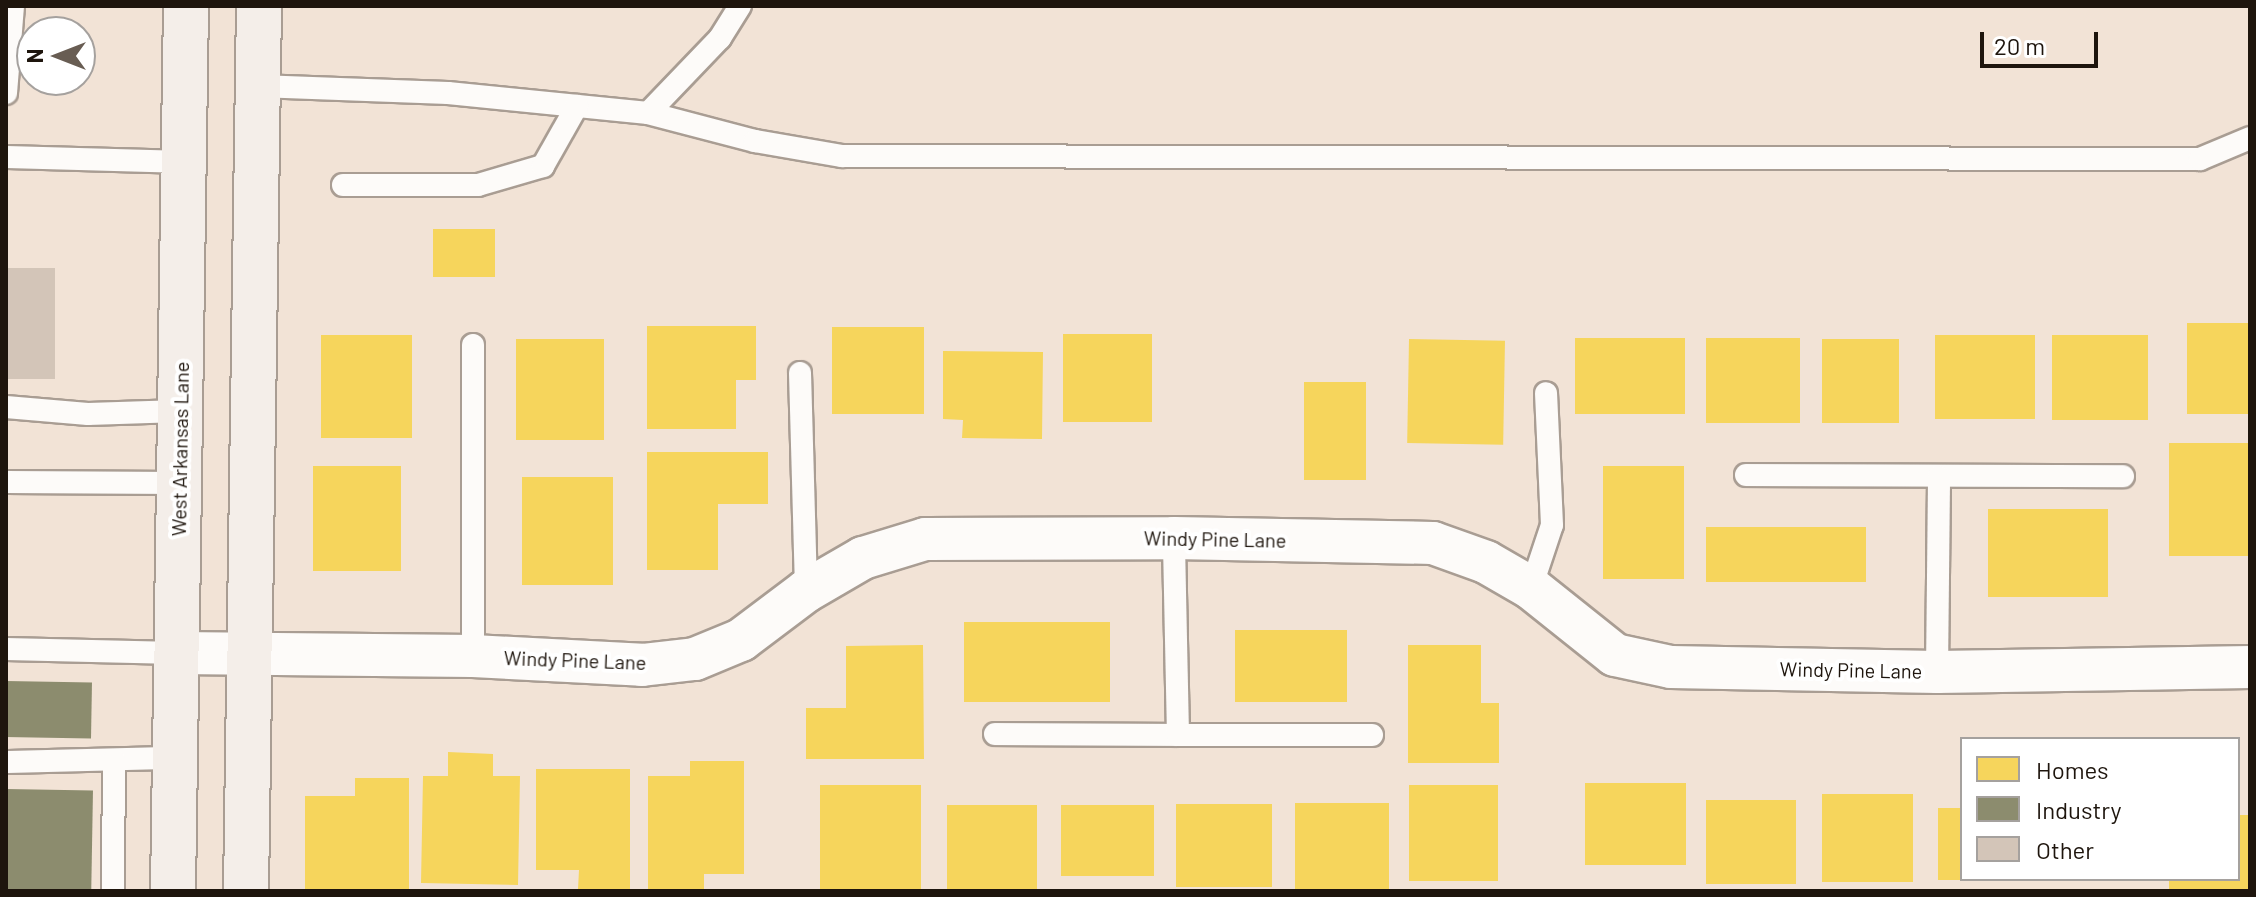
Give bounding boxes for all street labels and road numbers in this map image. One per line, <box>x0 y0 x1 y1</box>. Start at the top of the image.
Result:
street label: West Arkansas Lane <box>166 362 194 536</box>
street label: Windy Pine Lane <box>1144 526 1286 552</box>
street label: Windy Pine Lane <box>503 646 647 674</box>
street label: Windy Pine Lane <box>1780 657 1922 683</box>

